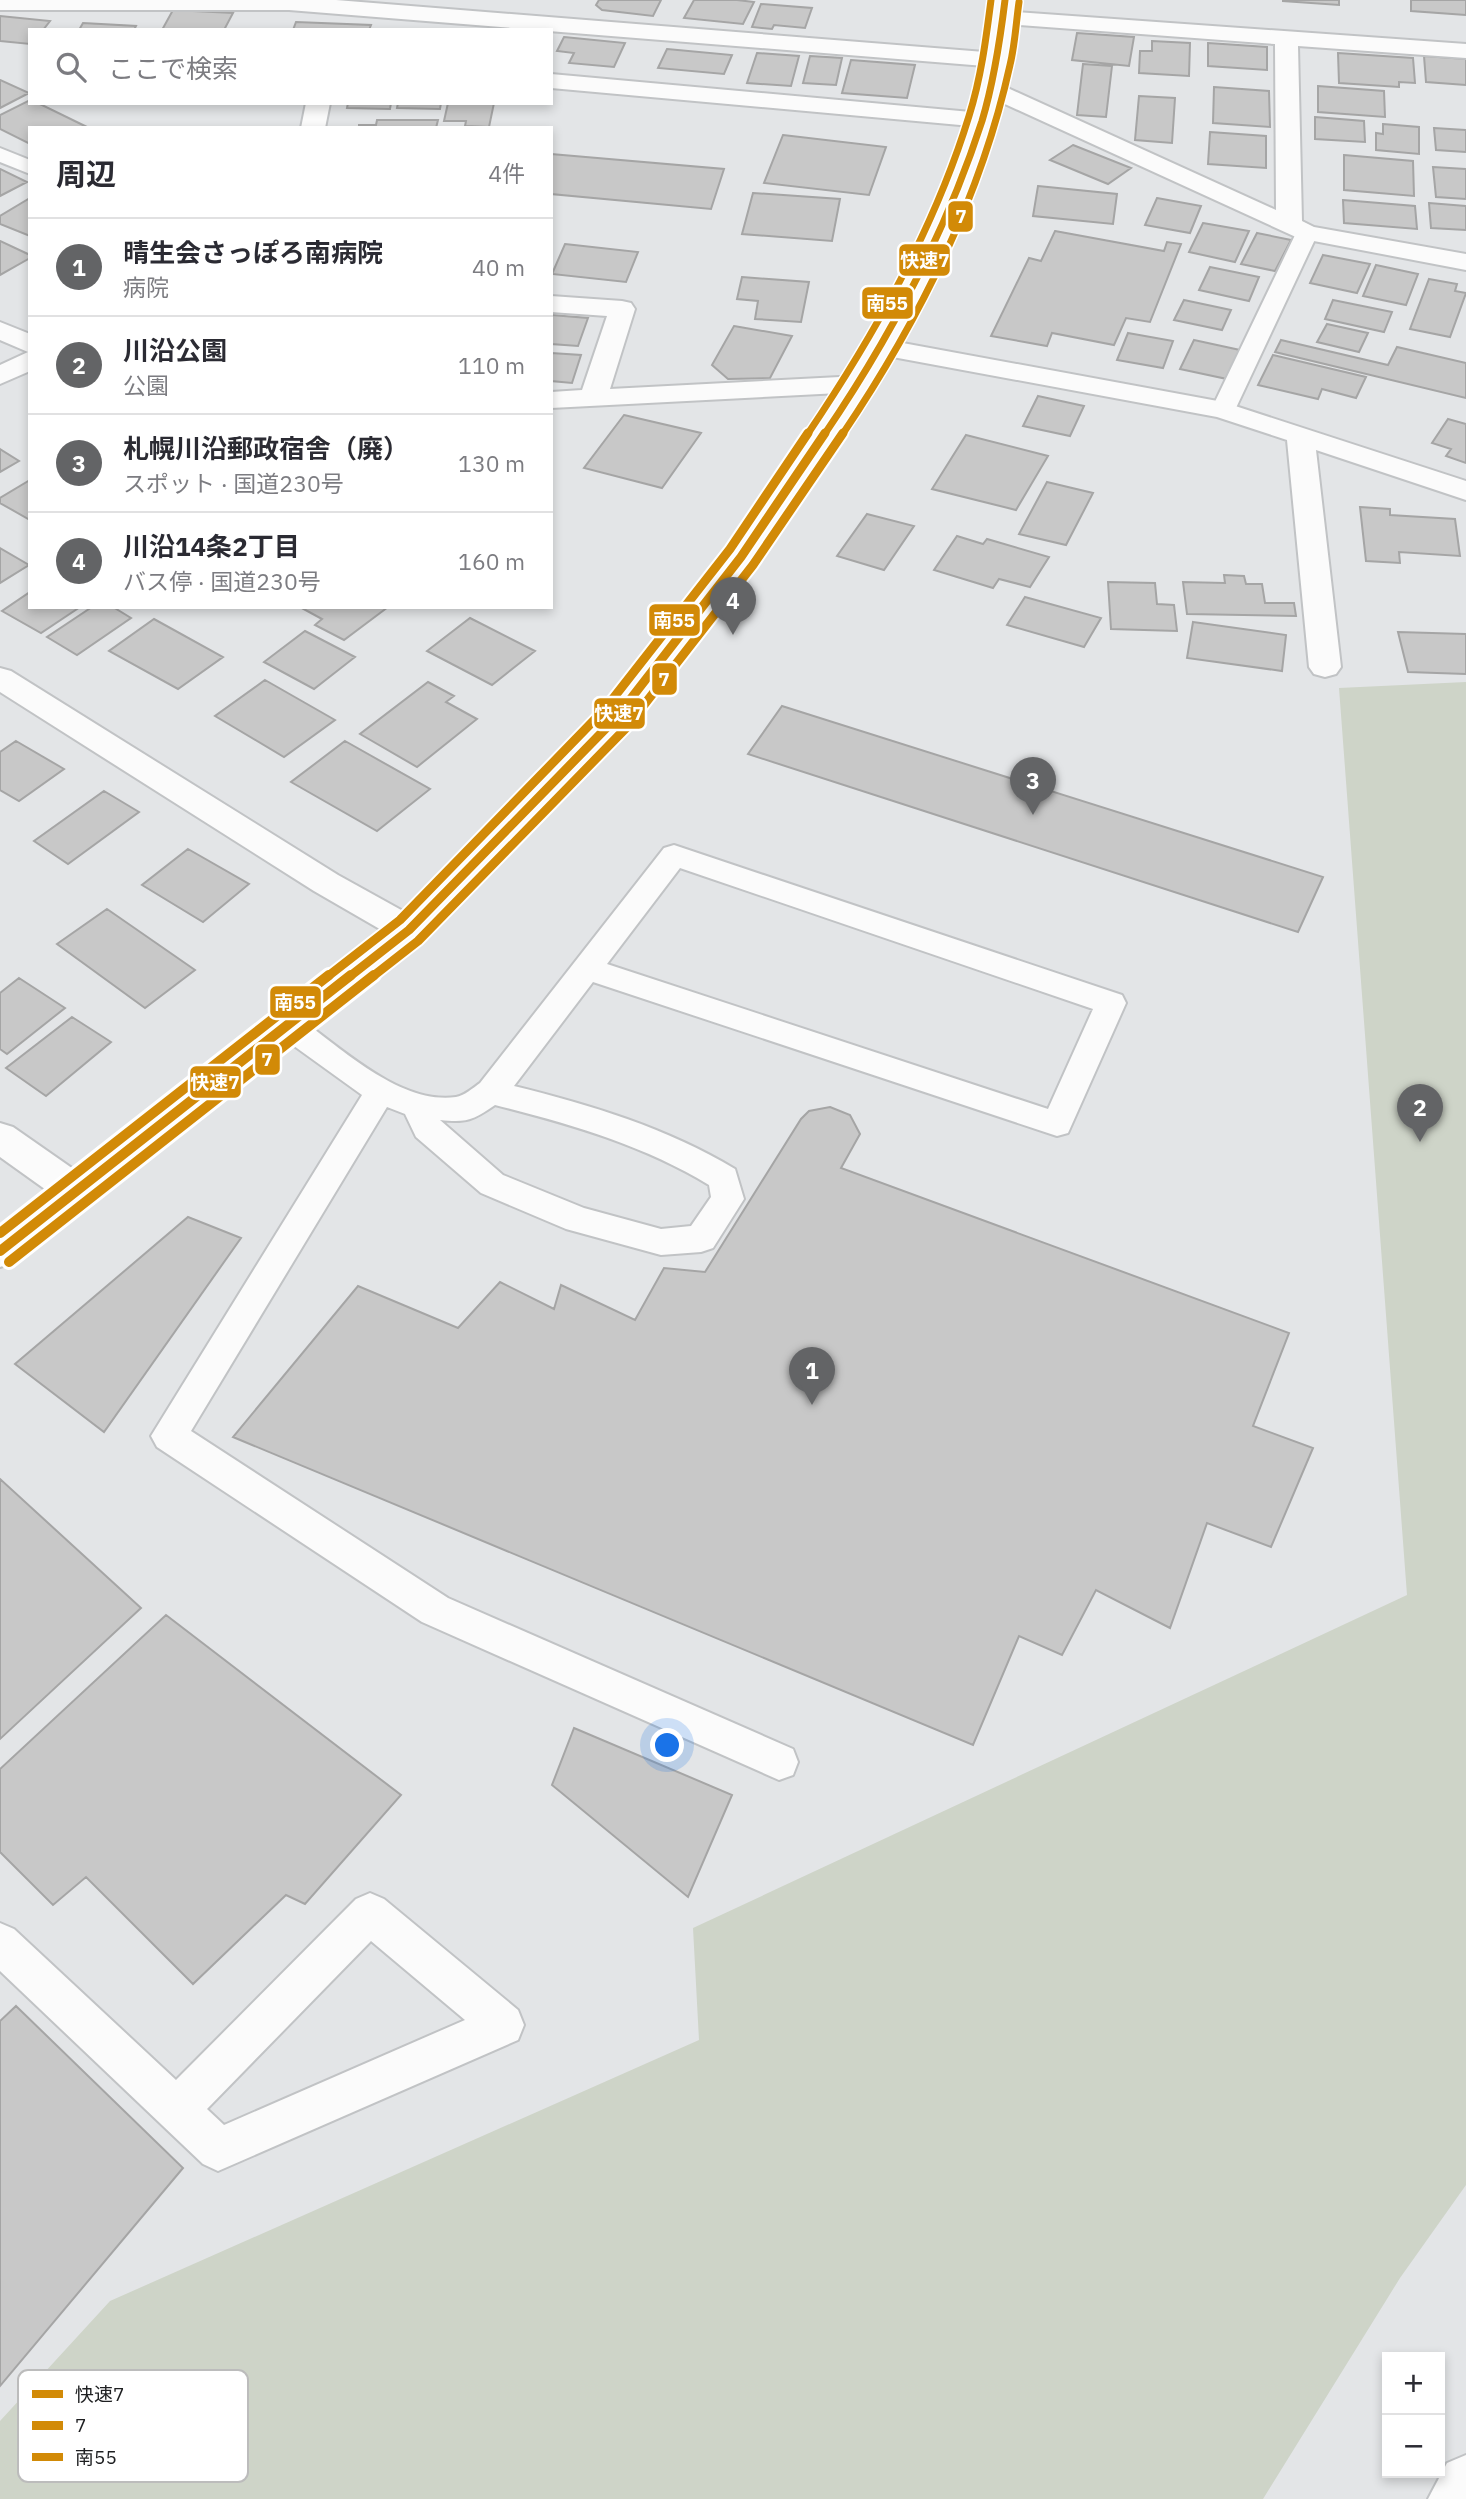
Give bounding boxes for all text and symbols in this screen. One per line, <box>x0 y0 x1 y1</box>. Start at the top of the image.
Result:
search box <box>28 28 553 105</box>
icon: search <box>52 48 90 86</box>
text: ここで検索 <box>108 51 238 85</box>
text: 周辺 <box>56 154 116 193</box>
text: 4件 <box>488 158 525 188</box>
line badge: 7 <box>947 200 974 233</box>
text: 7 <box>955 204 967 228</box>
text: 晴生会さっぽろ南病院 <box>123 235 383 269</box>
line badge: 快速7 <box>898 243 951 277</box>
text: 快速7 <box>900 248 950 272</box>
text: 1 <box>72 252 86 282</box>
text: 40 m <box>472 252 525 282</box>
text: 病院 <box>123 272 169 302</box>
line badge: 南55 <box>861 286 914 320</box>
text: 南55 <box>866 291 908 315</box>
text: 川沿公園 <box>123 333 227 367</box>
text: 2 <box>72 350 86 380</box>
text: 110 m <box>458 350 525 380</box>
text: 公園 <box>123 370 169 400</box>
text: 札幌川沿郵政宿舎（廃） <box>123 431 409 465</box>
text: 3 <box>72 448 86 478</box>
text: 130 m <box>458 448 525 478</box>
text: スポット · 国道230号 <box>123 468 344 498</box>
text: 川沿14条2丁目 <box>123 529 300 563</box>
text: 4 <box>72 546 86 576</box>
text: 160 m <box>458 546 525 576</box>
text: バス停 · 国道230号 <box>123 566 321 596</box>
pin: 4 <box>710 577 756 635</box>
line badge: 南55 <box>648 603 701 637</box>
text: 南55 <box>653 608 695 632</box>
line badge: 7 <box>651 662 678 696</box>
text: 7 <box>658 667 670 691</box>
line badge: 快速7 <box>593 697 646 730</box>
text: 快速7 <box>594 701 644 725</box>
pin: 3 <box>1010 757 1056 815</box>
line badge: 南55 <box>269 985 322 1019</box>
text: 南55 <box>274 990 316 1014</box>
line badge: 7 <box>254 1043 281 1076</box>
text: 7 <box>261 1047 273 1071</box>
line badge: 快速7 <box>189 1065 242 1099</box>
text: 快速7 <box>190 1070 240 1094</box>
pin: 2 <box>1397 1084 1443 1142</box>
pin: 1 <box>789 1347 835 1405</box>
your location <box>650 1728 684 1762</box>
map controls <box>1382 2352 1445 2478</box>
button: + <box>1382 2352 1445 2415</box>
legend <box>18 2370 248 2482</box>
text: 快速7 <box>75 2382 124 2406</box>
text: 7 <box>75 2413 86 2437</box>
button: − <box>1382 2415 1445 2478</box>
text: 南55 <box>75 2445 117 2469</box>

